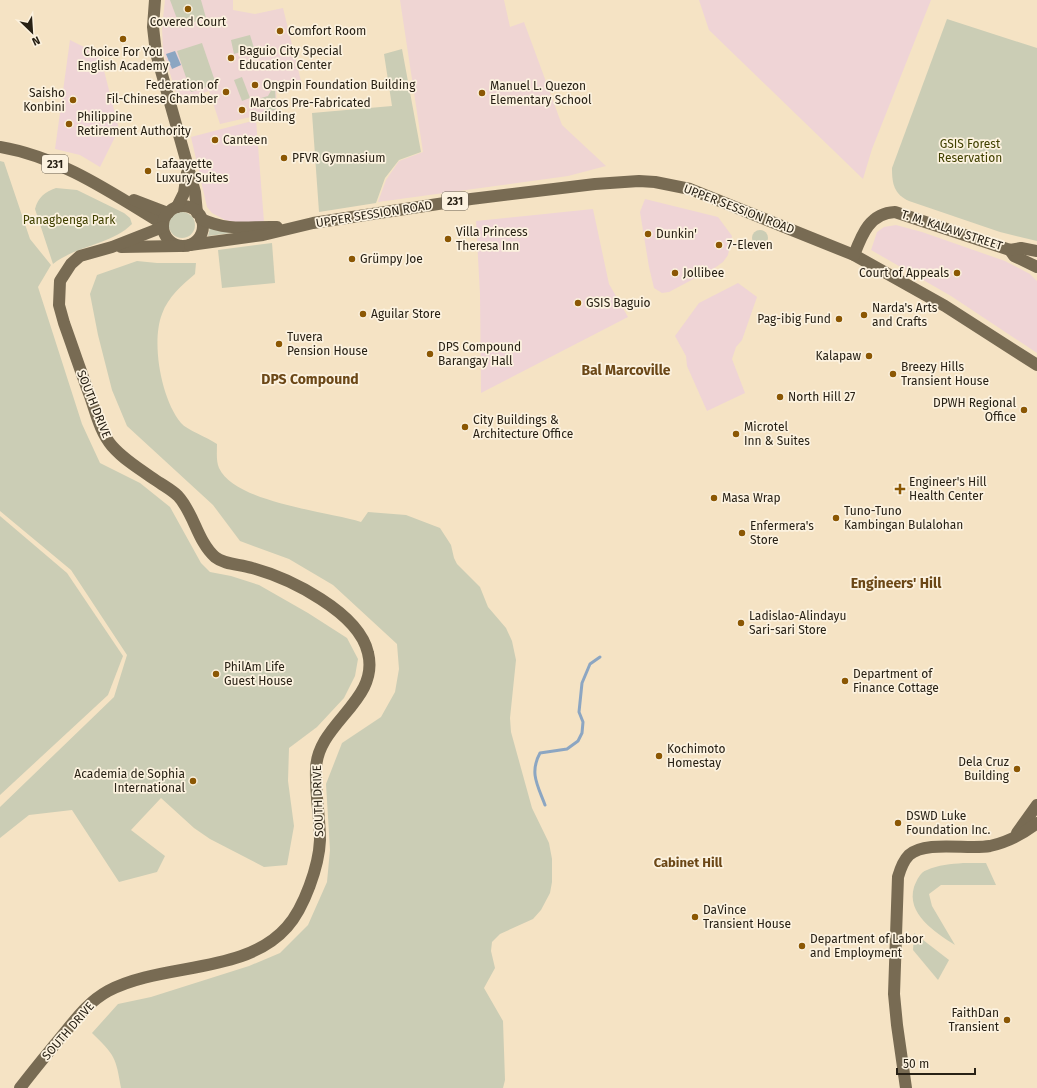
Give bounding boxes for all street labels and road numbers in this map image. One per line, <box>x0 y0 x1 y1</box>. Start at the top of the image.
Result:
road number: 231 <box>42 155 68 173</box>
street label: UPPER SESSION ROAD <box>682 181 797 237</box>
road number: 231 <box>442 192 468 210</box>
street label: UPPER SESSION ROAD <box>315 198 433 230</box>
street label: T. M. KALAW STREET <box>900 207 1005 253</box>
street label: SOUTH DRIVE <box>74 368 114 440</box>
street label: SOUTH DRIVE <box>310 765 326 837</box>
street label: SOUTH DRIVE <box>39 999 97 1063</box>

